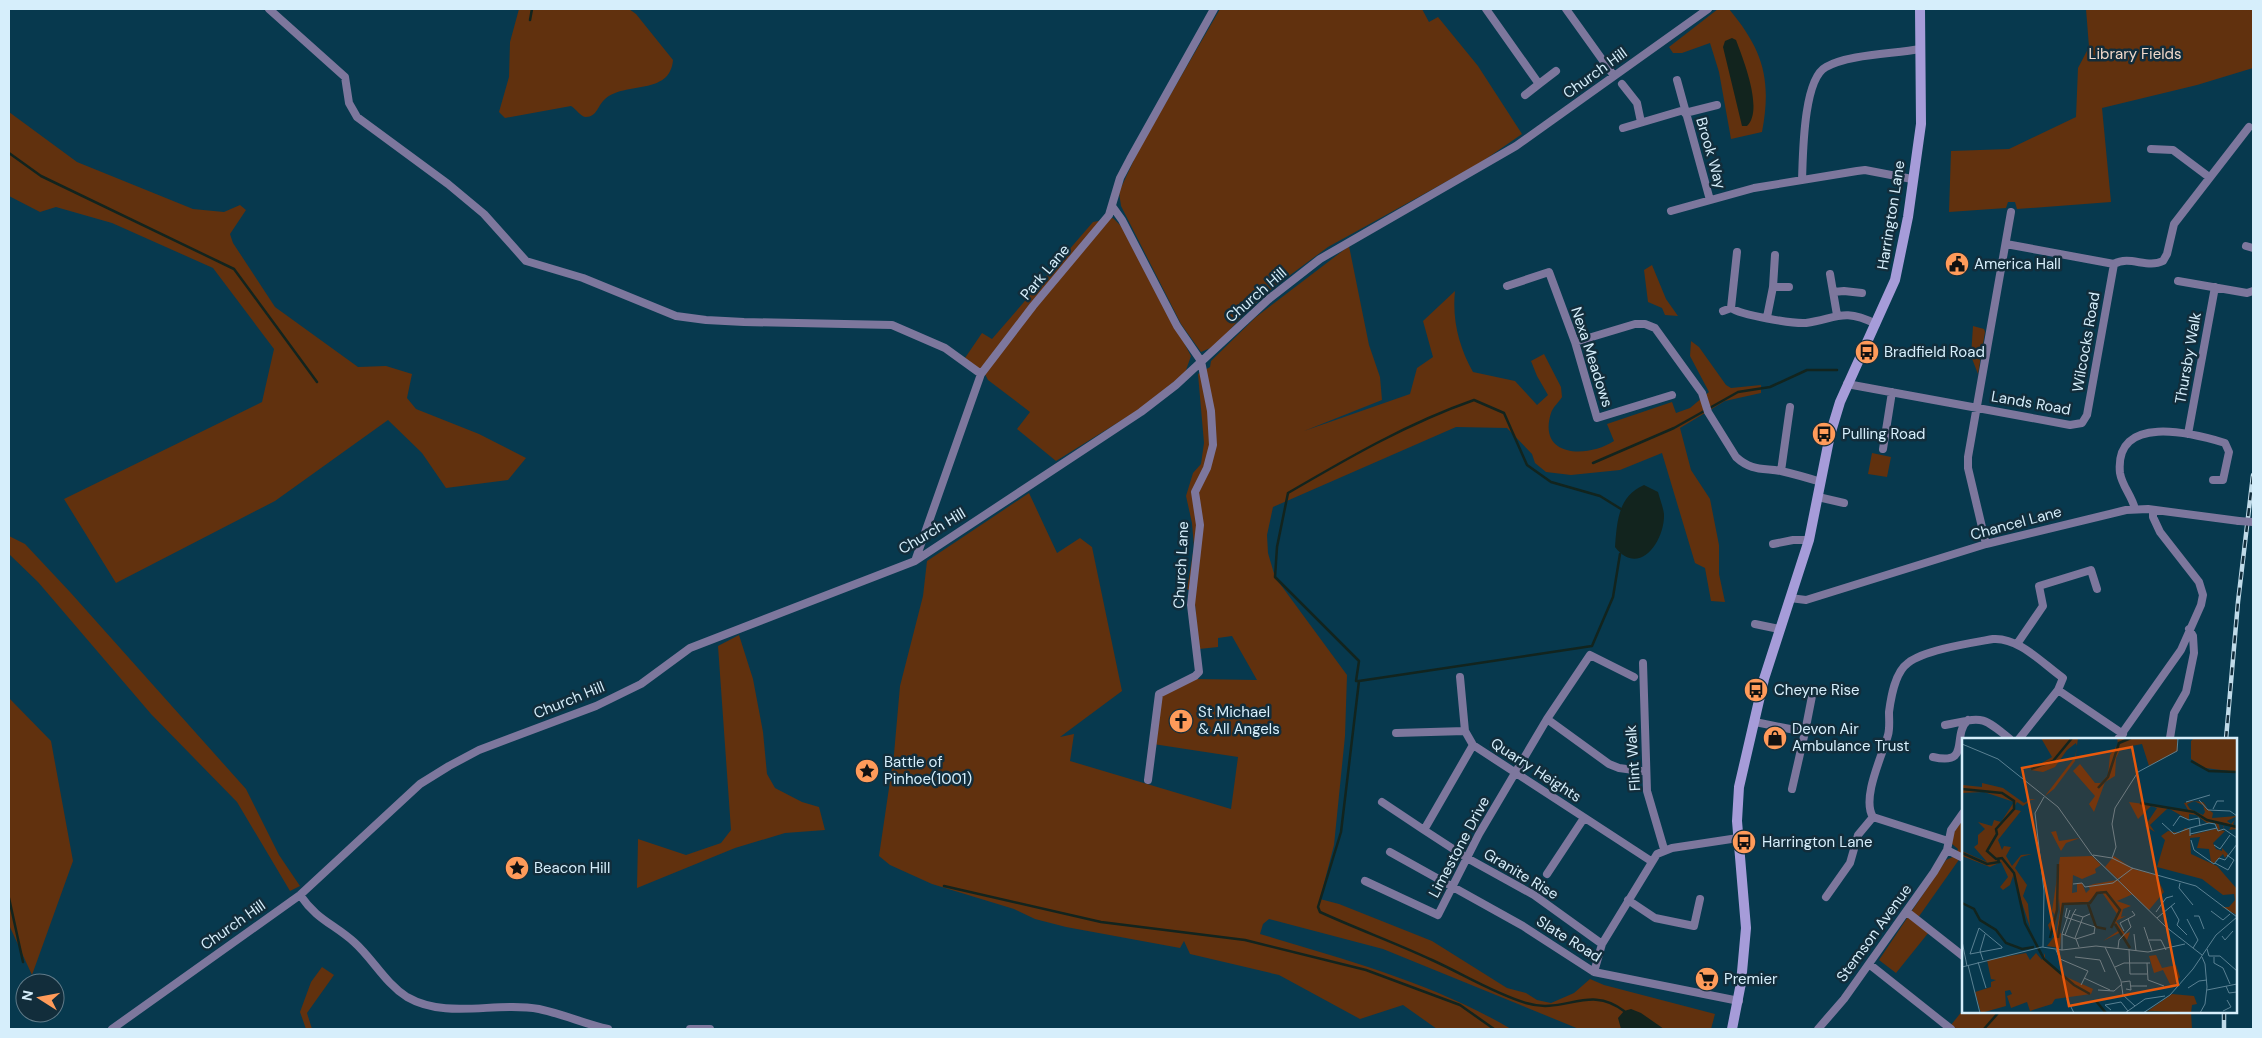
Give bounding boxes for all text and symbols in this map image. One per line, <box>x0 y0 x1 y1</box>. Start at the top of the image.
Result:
street label: Church Hill <box>1559 43 1631 103</box>
park label: Library Fields <box>2089 44 2181 64</box>
street label: Brook Way <box>1691 115 1731 192</box>
street label: Harrington Lane <box>1872 159 1910 271</box>
street label: Park Lane <box>1016 240 1074 304</box>
public building icon: America Hall <box>1944 251 1970 277</box>
place label: America Hall <box>1974 254 2061 274</box>
street label: Church Hill <box>1221 263 1291 327</box>
street label: Wilcocks Road <box>2067 290 2105 394</box>
street label: Nexa Meadows <box>1566 304 1618 410</box>
street label: Thursby Walk <box>2170 310 2206 405</box>
bus stop icon: Bradfield Road <box>1854 339 1880 365</box>
place label: Bradfield Road <box>1884 342 1985 362</box>
street label: Lands Road <box>1990 386 2072 420</box>
bus stop icon: Pulling Road <box>1811 421 1837 447</box>
place label: Pulling Road <box>1842 424 1925 444</box>
street label: Chancel Lane <box>1968 501 2064 545</box>
street label: Church Hill <box>895 503 969 559</box>
street label: Church Lane <box>1169 521 1193 609</box>
street label: Church Hill <box>531 677 607 723</box>
bus stop icon: Cheyne Rise <box>1743 677 1769 703</box>
place label: Cheyne Rise <box>1774 680 1860 700</box>
place label: St Michael & All Angels <box>1198 702 1280 739</box>
church icon: St Michael & All Angels <box>1168 708 1194 734</box>
place label: Devon Air Ambulance Trust <box>1792 719 1909 756</box>
street label: Flint Walk <box>1621 724 1645 792</box>
shop icon: Devon Air Ambulance Trust <box>1762 725 1788 751</box>
street label: Quarry Heights <box>1487 733 1585 807</box>
inset map <box>1962 738 2237 1013</box>
place label: Battle of Pinhoe(1001) <box>884 752 972 789</box>
place icon: Battle of Pinhoe(1001) <box>854 758 880 784</box>
street label: Limestone Drive <box>1424 793 1494 901</box>
bus stop icon: Harrington Lane <box>1731 829 1757 855</box>
place label: Harrington Lane <box>1762 832 1872 852</box>
street label: Granite Rise <box>1480 844 1562 904</box>
place icon: Beacon Hill <box>504 855 530 881</box>
place label: Beacon Hill <box>534 858 610 878</box>
street label: Stemson Avenue <box>1832 880 1916 986</box>
street label: Church Hill <box>197 895 269 955</box>
street label: Slate Road <box>1533 911 1605 967</box>
supermarket icon: Premier <box>1694 966 1720 992</box>
place label: Premier <box>1724 969 1778 989</box>
north arrow <box>15 973 65 1023</box>
text: N <box>17 989 37 1002</box>

